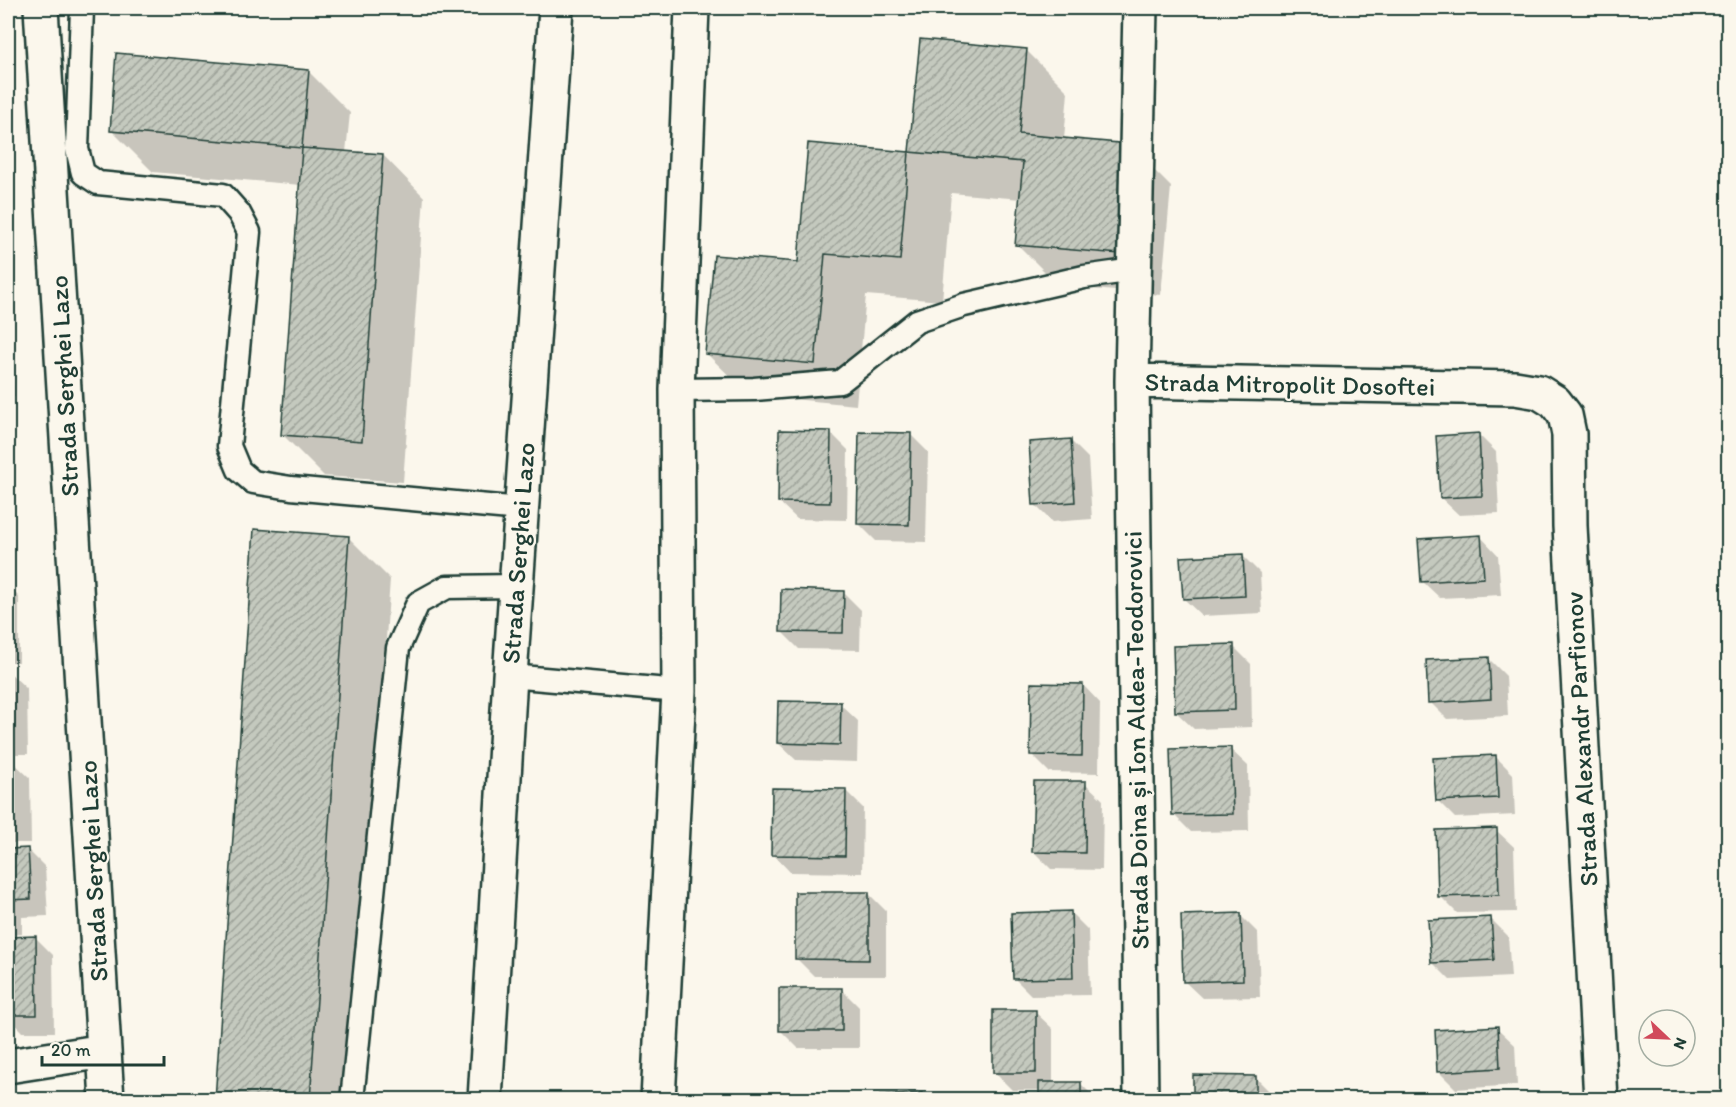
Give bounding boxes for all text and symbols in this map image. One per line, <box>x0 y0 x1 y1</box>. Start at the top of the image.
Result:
street label: Strada Serghei Lazo <box>42 274 86 498</box>
street label: Strada Mitropolit Dosoftei <box>1144 365 1436 403</box>
street label: Strada Serghei Lazo <box>494 441 542 665</box>
street label: Strada Doina și Ion Aldea-Teodorovici <box>1116 530 1156 950</box>
street label: Strada Alexandr Parfionov <box>1557 591 1605 887</box>
street label: Strada Serghei Lazo <box>71 759 115 983</box>
north arrow <box>1637 1008 1697 1068</box>
scale bar <box>42 1029 164 1067</box>
text: N <box>1669 1035 1691 1052</box>
text: 20 m <box>51 1039 91 1061</box>

